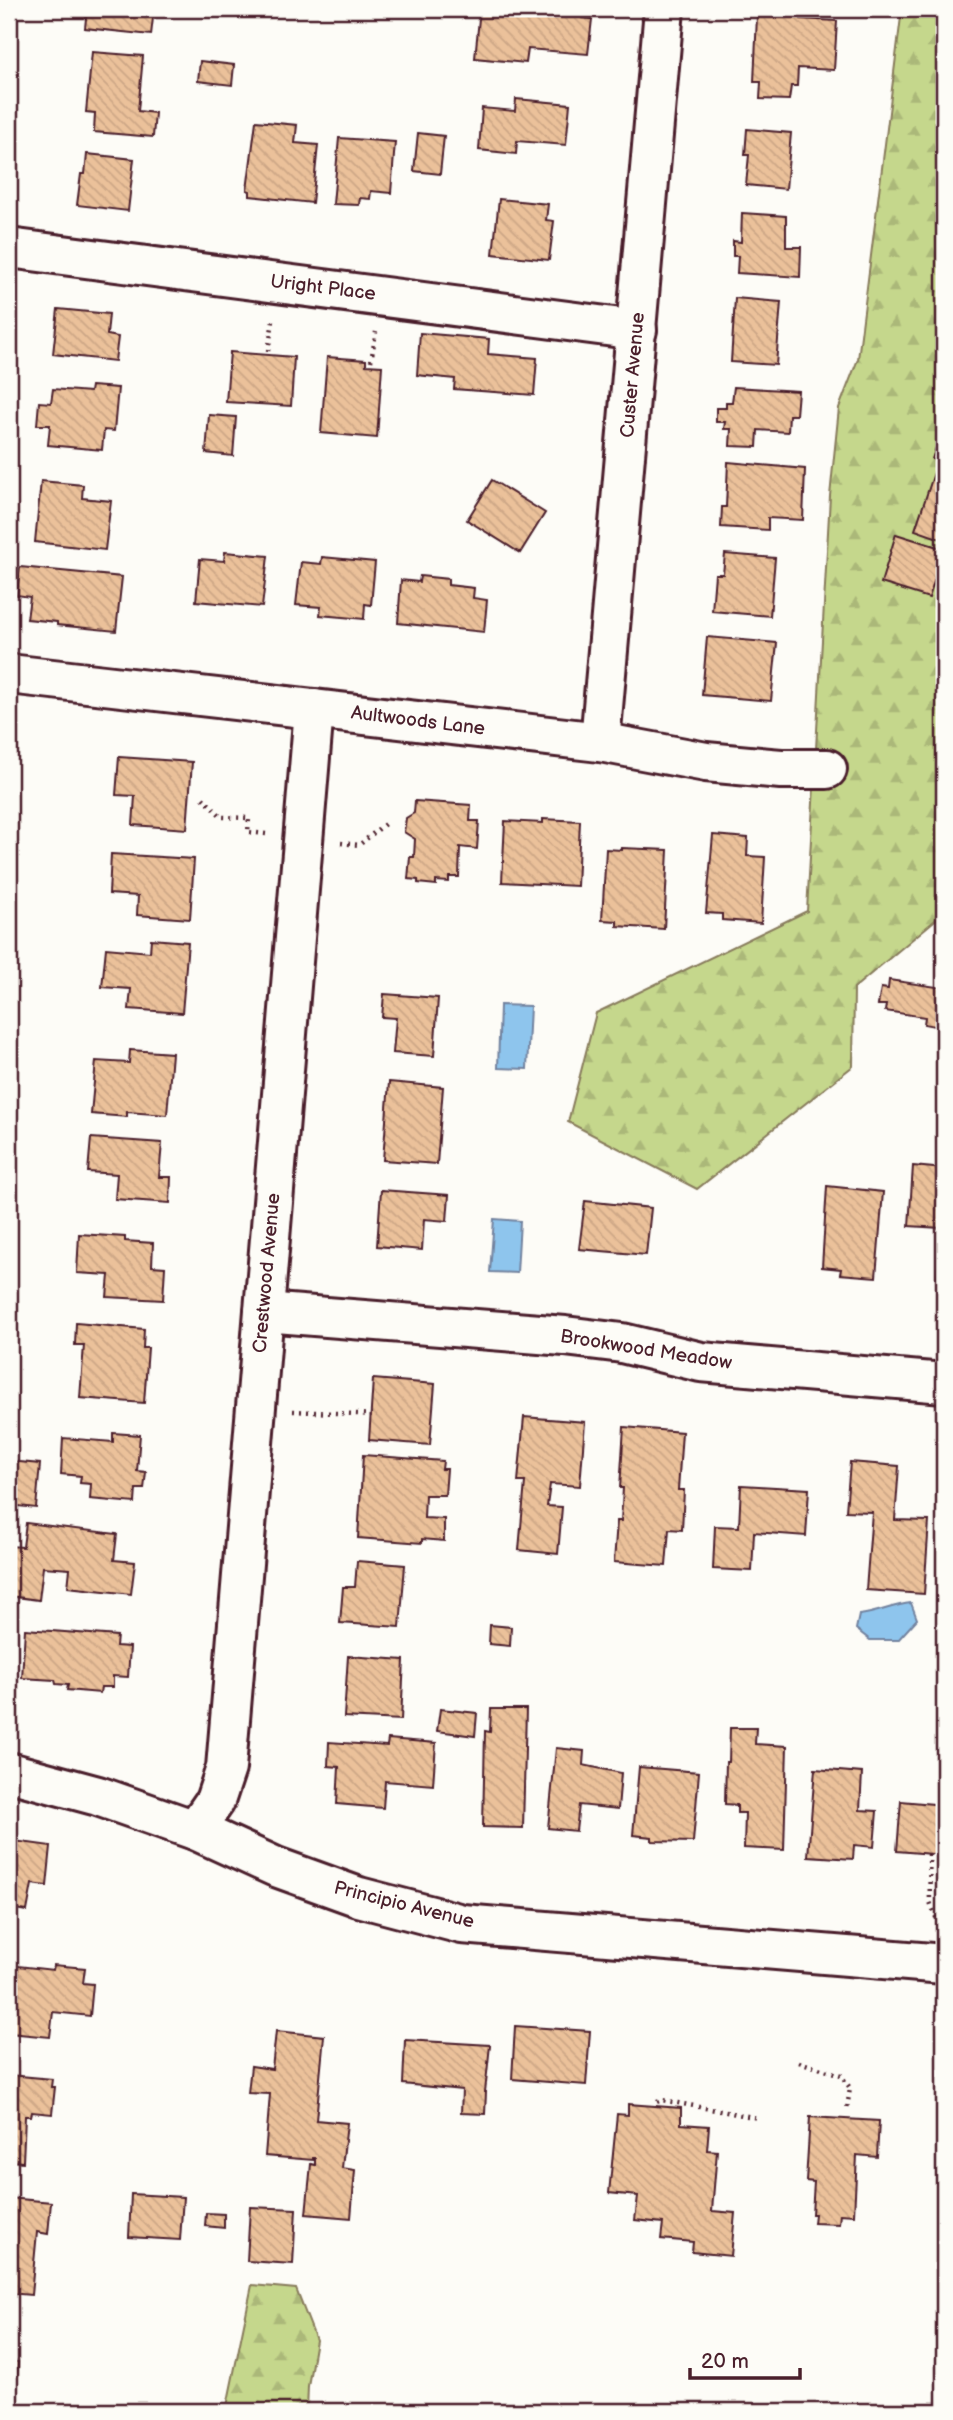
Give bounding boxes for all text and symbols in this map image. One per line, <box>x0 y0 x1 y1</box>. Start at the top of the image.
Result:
street label: Uright Place <box>269 270 377 306</box>
street label: Custer Avenue <box>616 311 650 439</box>
street label: Aultwoods Lane <box>350 701 486 741</box>
street label: Crestwood Avenue <box>249 1192 285 1354</box>
street label: Brookwood Meadow <box>559 1325 734 1375</box>
street label: Principio Avenue <box>332 1876 476 1934</box>
scale bar <box>690 2336 801 2380</box>
text: 20 m <box>701 2349 749 2374</box>

